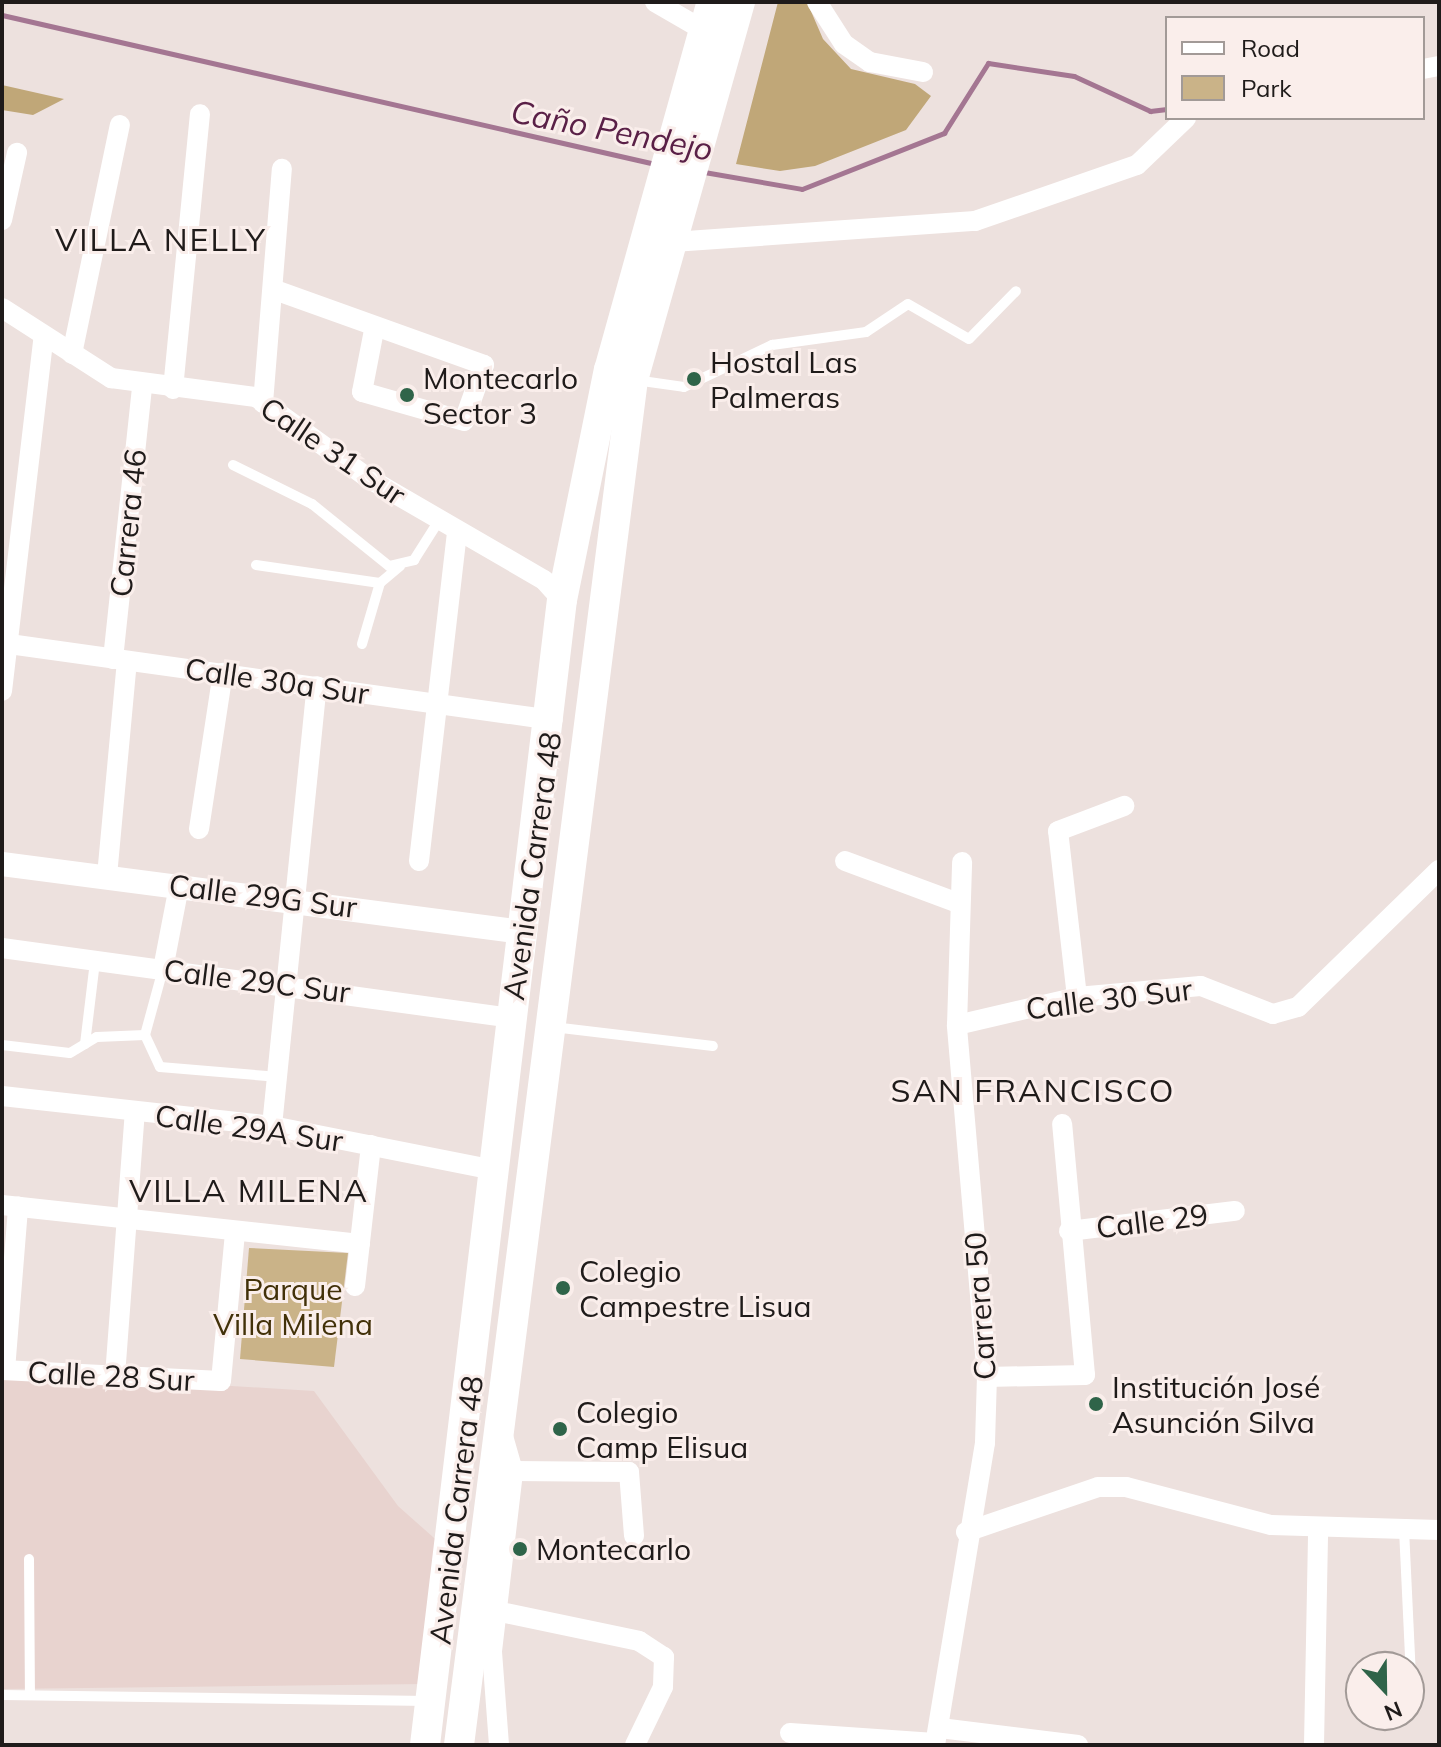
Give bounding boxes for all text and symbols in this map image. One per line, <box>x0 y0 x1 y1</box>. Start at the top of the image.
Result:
legend <box>1165 16 1425 120</box>
text: Road <box>1241 33 1300 63</box>
text: Park <box>1241 73 1292 103</box>
water label: Caño Pendejo <box>508 92 716 168</box>
district label: VILLA NELLY <box>55 220 267 258</box>
place label: Hostal Las Palmeras <box>710 344 858 414</box>
place label: Montecarlo Sector 3 <box>423 360 578 430</box>
marker: Hostal Las Palmeras <box>685 370 703 388</box>
marker: Montecarlo Sector 3 <box>398 386 416 404</box>
street label: Calle 31 Sur <box>254 389 412 513</box>
street label: Carrera 46 <box>102 447 154 599</box>
street label: Calle 30a Sur <box>183 650 371 712</box>
street label: Avenida Carrera 48 <box>495 730 569 1002</box>
street label: Calle 29G Sur <box>167 867 359 925</box>
street label: Calle 29C Sur <box>162 952 352 1010</box>
street label: Calle 30 Sur <box>1024 971 1194 1027</box>
district label: SAN FRANCISCO <box>891 1071 1175 1109</box>
street label: Calle 29A Sur <box>153 1097 345 1159</box>
district label: VILLA MILENA <box>129 1171 369 1209</box>
street label: Calle 29 <box>1094 1196 1210 1246</box>
street label: Carrera 50 <box>957 1231 1003 1381</box>
place label: Colegio Campestre Lisua <box>579 1253 811 1324</box>
park label: Parque Villa Milena <box>213 1271 373 1342</box>
marker: Colegio Campestre Lisua <box>554 1279 572 1297</box>
street label: Calle 28 Sur <box>27 1354 195 1398</box>
place label: Institución José Asunción Silva <box>1112 1369 1320 1440</box>
street label: Avenida Carrera 48 <box>422 1374 490 1646</box>
place label: Colegio Camp Elisua <box>576 1394 748 1464</box>
marker: Institución José Asunción Silva <box>1087 1395 1105 1413</box>
marker: Colegio Camp Elisua <box>551 1420 569 1438</box>
place label: Montecarlo <box>536 1531 691 1567</box>
marker: Montecarlo <box>511 1540 529 1558</box>
north arrow <box>1345 1651 1425 1731</box>
text: N <box>1380 1695 1406 1727</box>

